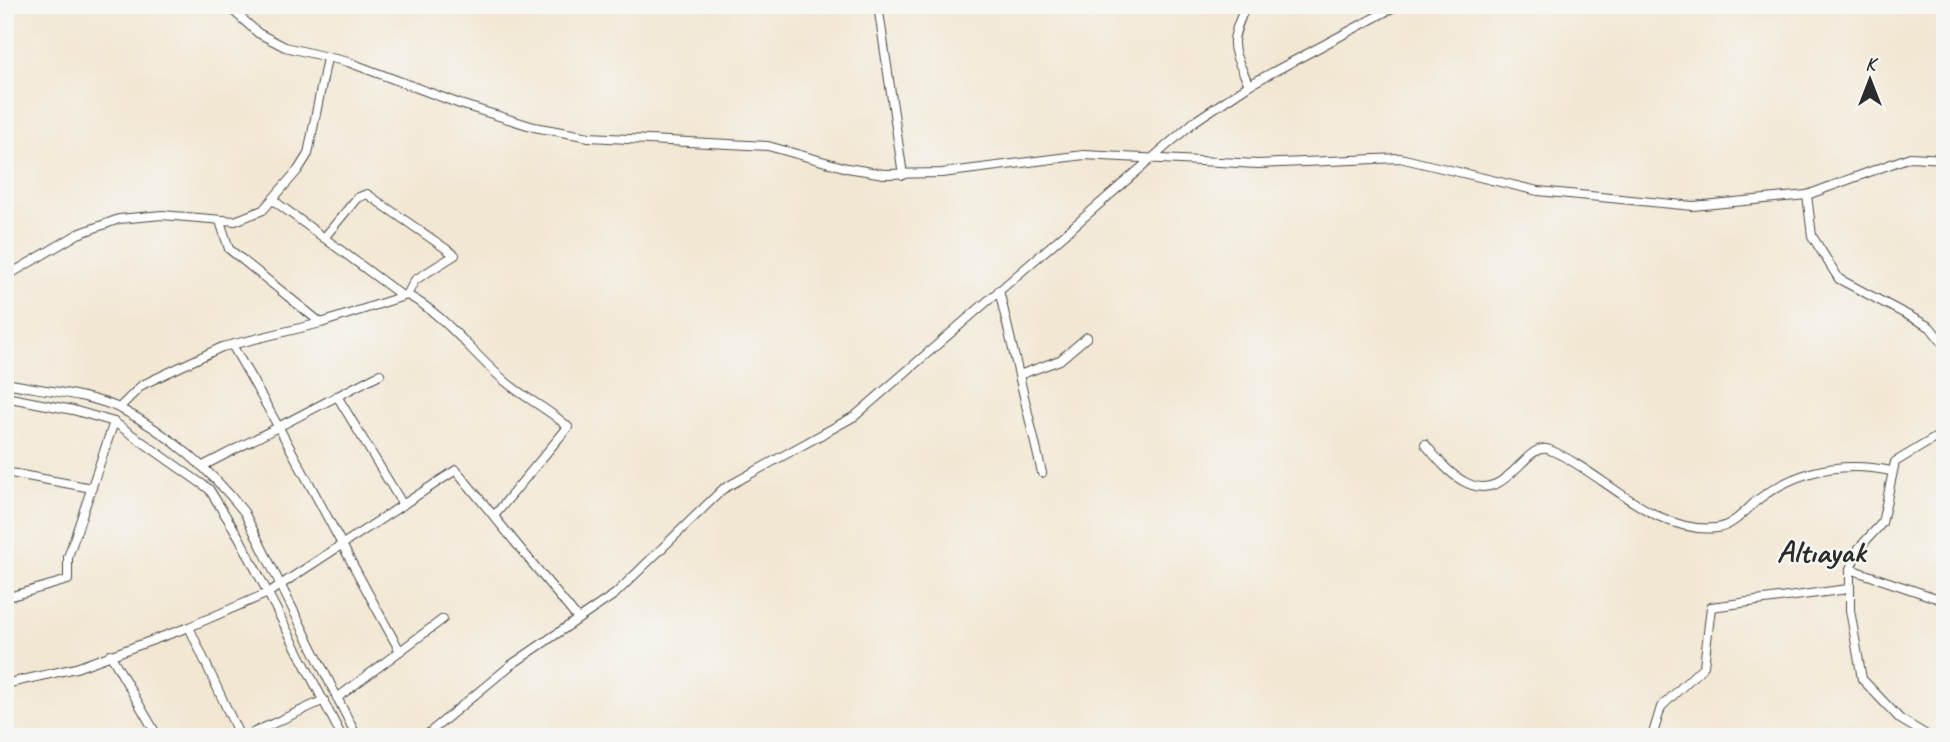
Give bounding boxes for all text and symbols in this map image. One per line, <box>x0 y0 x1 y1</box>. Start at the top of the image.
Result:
north arrow <box>1834 46 1904 116</box>
text: K <box>1865 52 1879 76</box>
district label: Altıayak <box>1777 531 1868 572</box>

